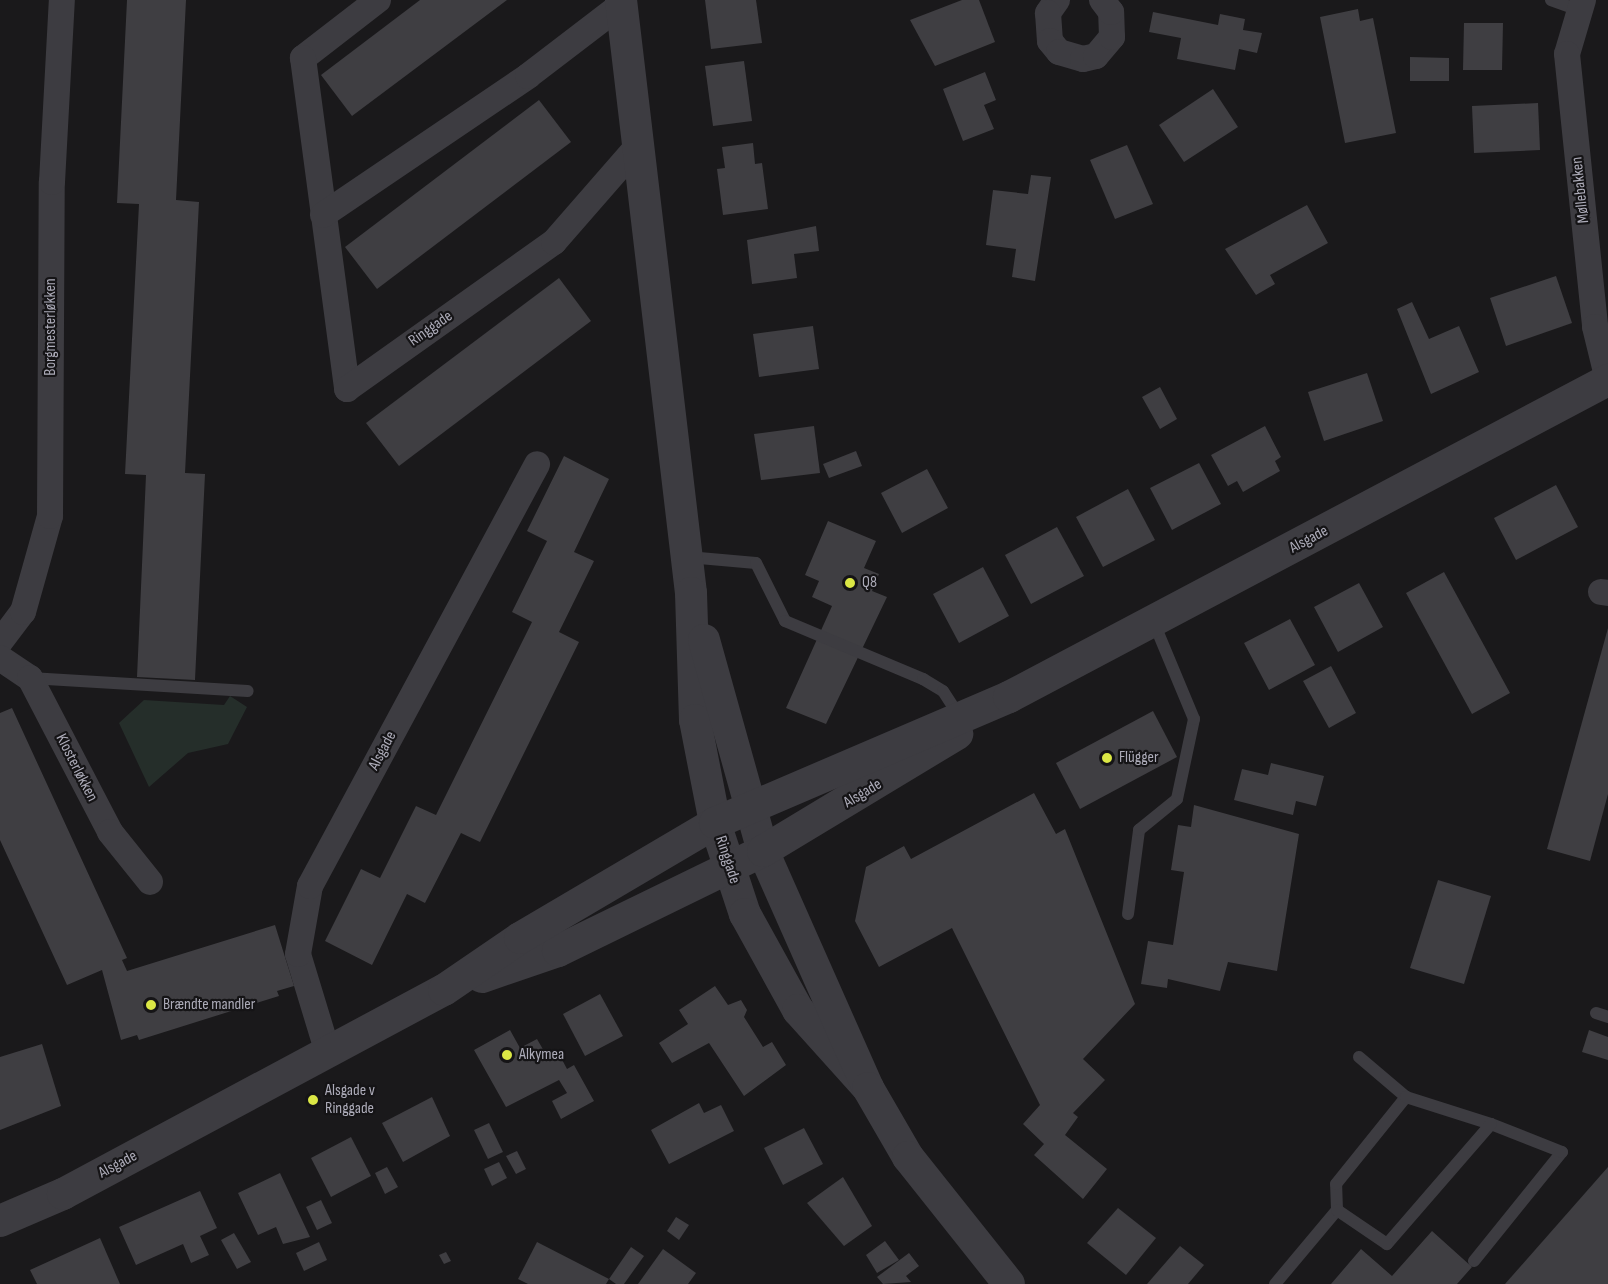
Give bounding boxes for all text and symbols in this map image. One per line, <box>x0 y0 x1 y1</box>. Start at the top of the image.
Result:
street label: Møllebakken <box>1568 156 1594 224</box>
street label: Borgmesterløkken <box>41 278 61 376</box>
street label: Ringgade <box>405 307 457 351</box>
street label: Alsgade <box>1286 522 1332 558</box>
place label: Q8 <box>862 573 877 593</box>
marker: Q8 <box>843 576 857 590</box>
street label: Alsgade <box>365 728 401 774</box>
street label: Klosterløkken <box>51 731 101 805</box>
place label: Flügger <box>1119 748 1158 768</box>
marker: Flügger <box>1100 751 1114 765</box>
street label: Alsgade <box>840 775 886 813</box>
street label: Ringgade <box>710 834 744 886</box>
place label: Brændte mandler <box>163 995 255 1015</box>
marker: Brændte mandler <box>144 998 158 1012</box>
place label: Alkymea <box>519 1045 564 1065</box>
marker: Alkymea <box>500 1048 514 1062</box>
place label: Alsgade v Ringgade <box>325 1081 375 1119</box>
marker: Alsgade v Ringgade <box>306 1093 320 1107</box>
street label: Alsgade <box>95 1147 141 1183</box>

